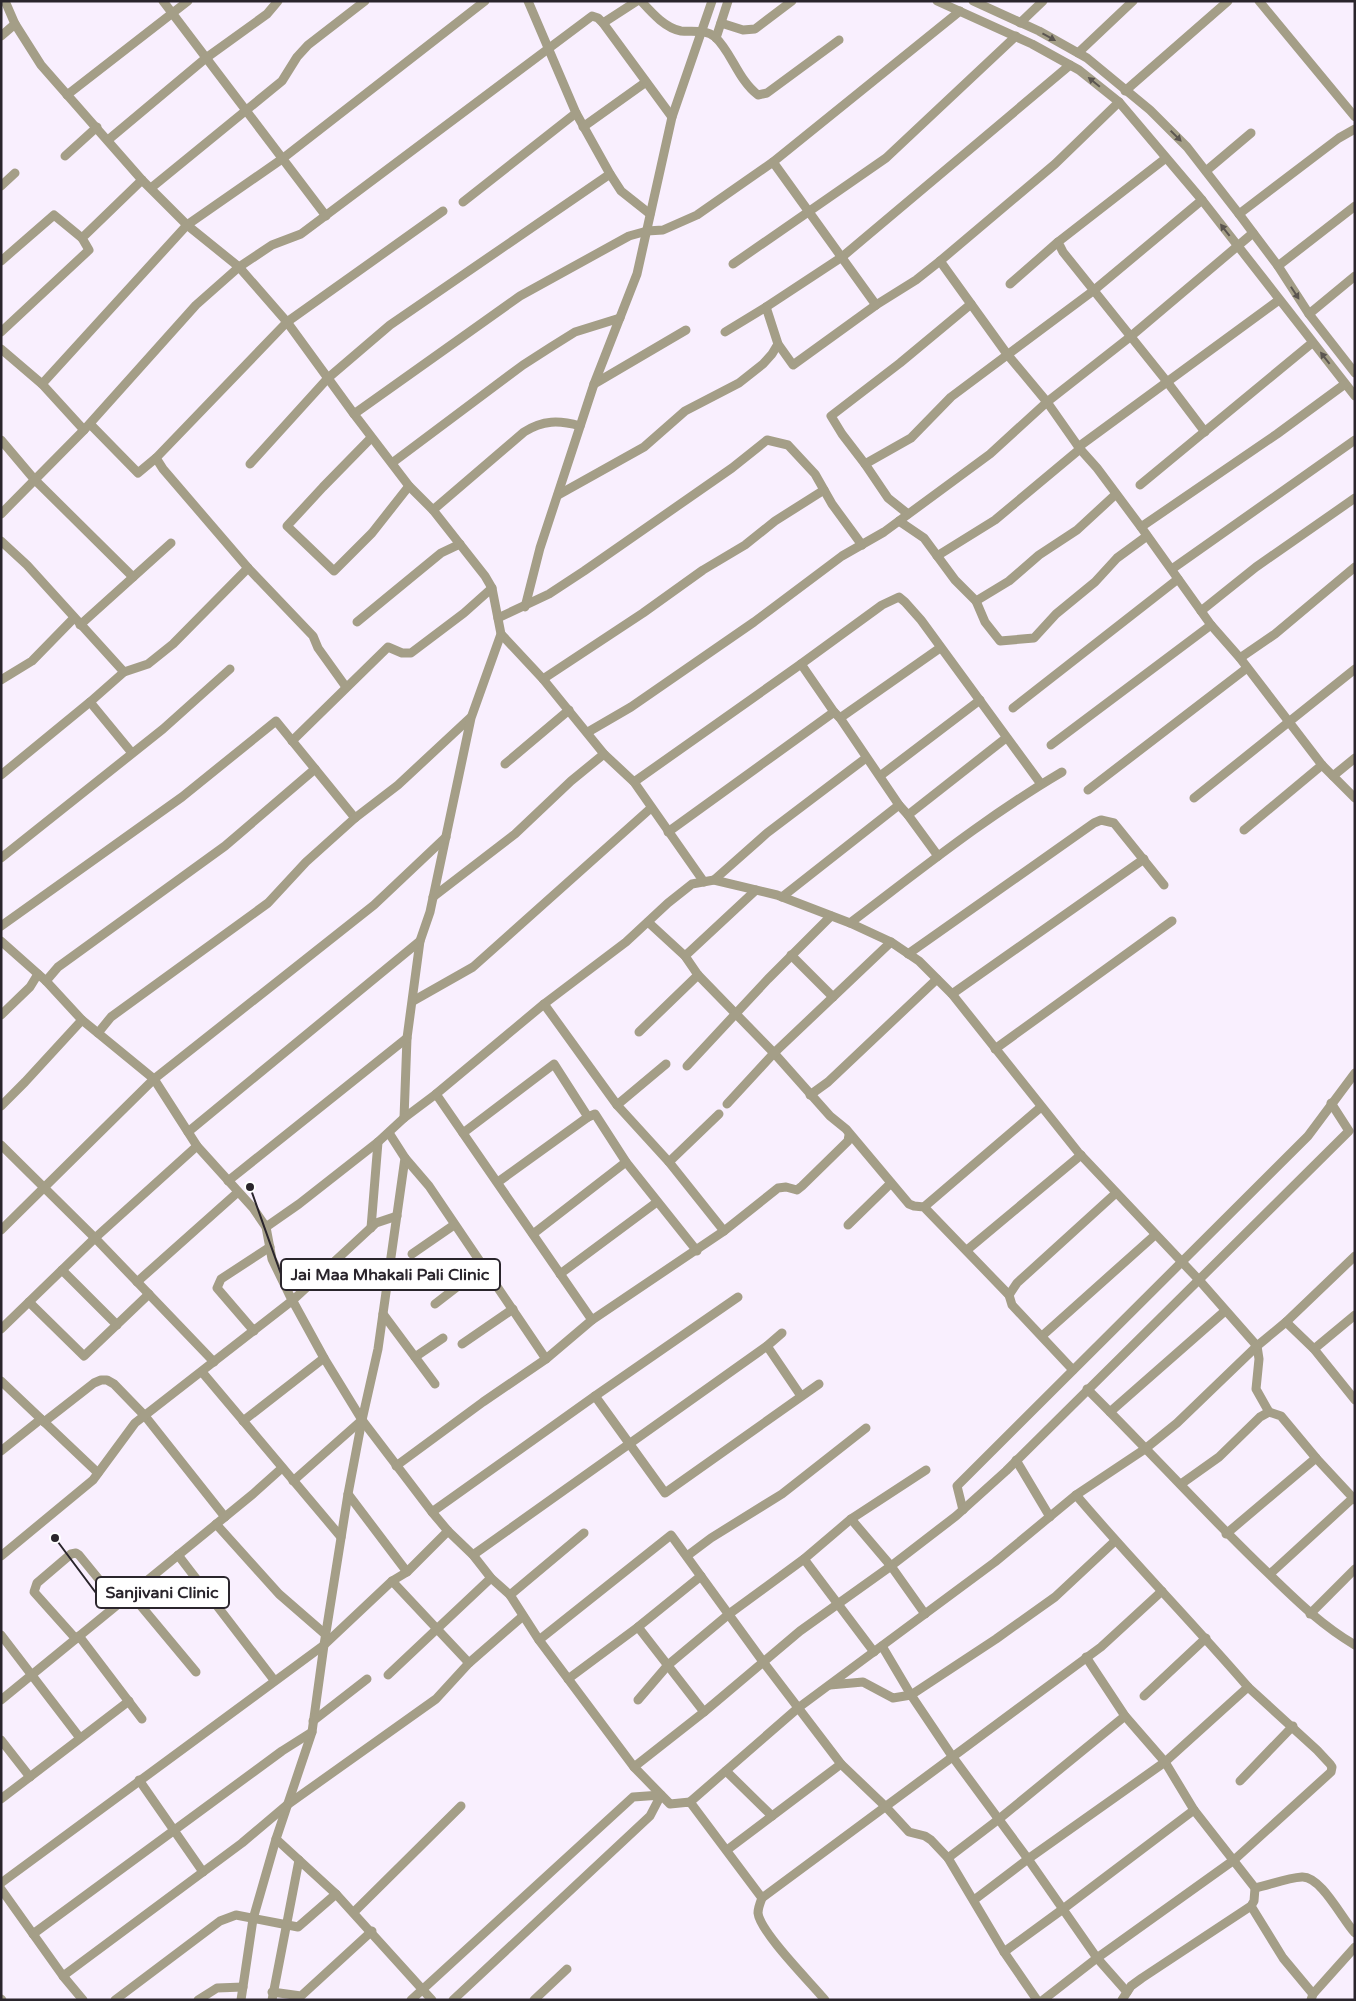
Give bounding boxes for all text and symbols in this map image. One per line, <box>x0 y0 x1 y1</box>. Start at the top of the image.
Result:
one-way arrow <box>1042 32 1055 41</box>
one-way arrow <box>1088 77 1101 88</box>
one-way arrow <box>1170 130 1182 142</box>
one-way arrow <box>1220 223 1231 236</box>
one-way arrow <box>1290 287 1300 300</box>
one-way arrow <box>1319 352 1330 365</box>
callout: Jai Maa Mhakali Pali Clinic <box>281 1259 500 1290</box>
text: Jai Maa Mhakali Pali Clinic <box>290 1265 490 1285</box>
callout: Sanjivani Clinic <box>96 1577 229 1608</box>
text: Sanjivani Clinic <box>105 1583 219 1603</box>

